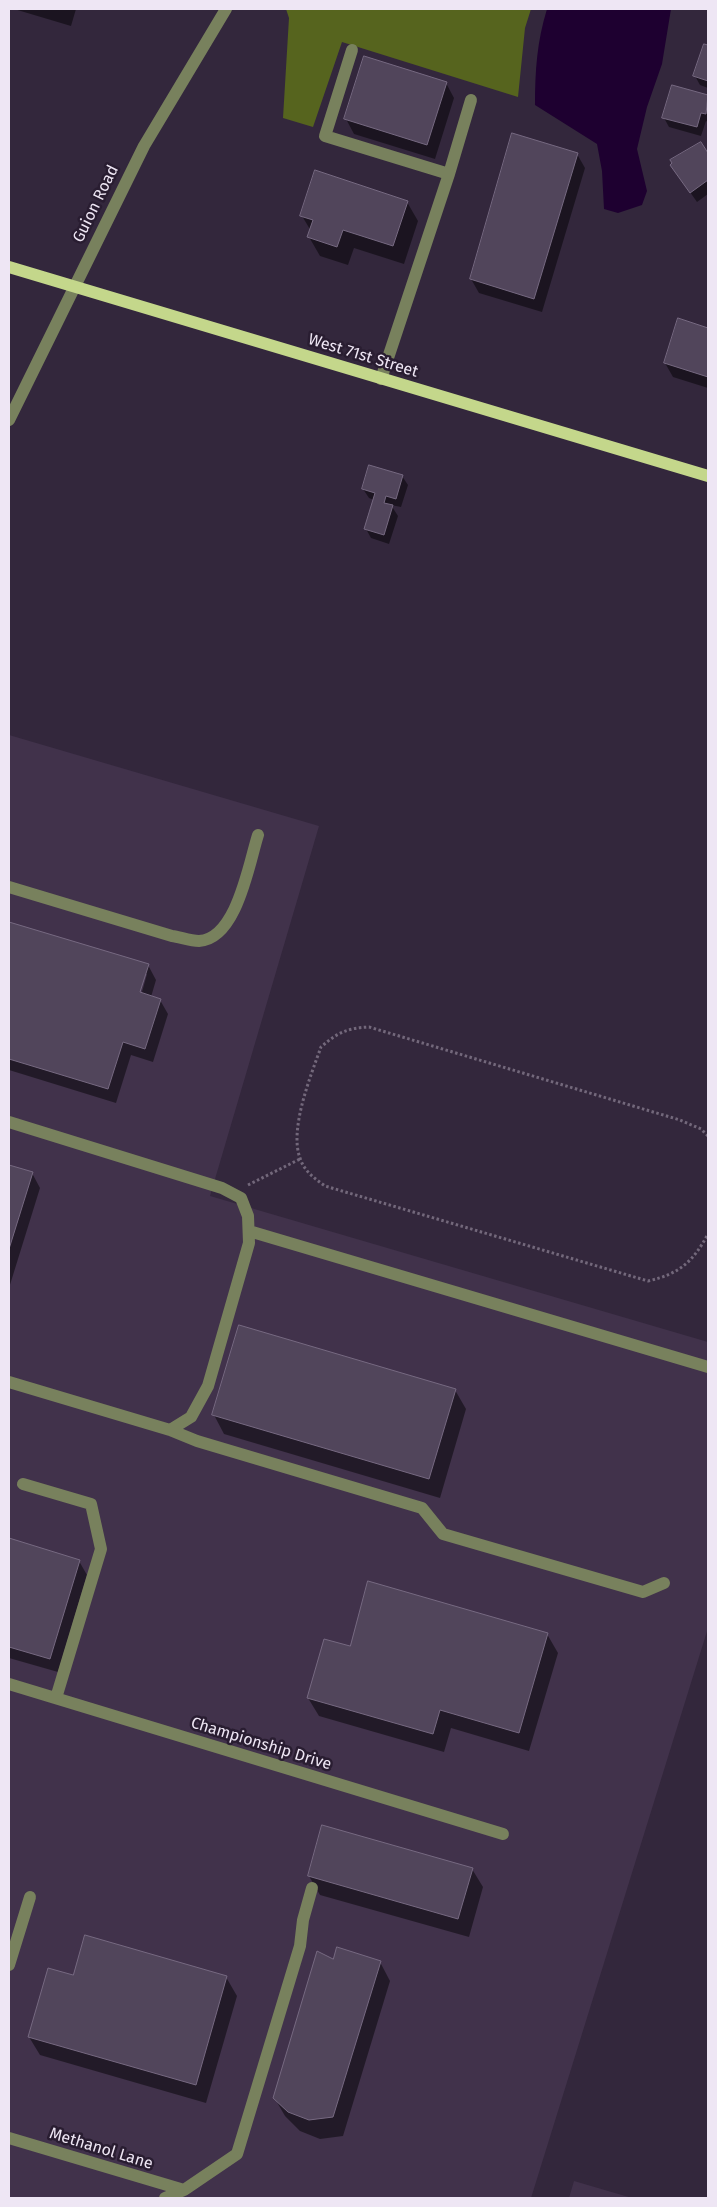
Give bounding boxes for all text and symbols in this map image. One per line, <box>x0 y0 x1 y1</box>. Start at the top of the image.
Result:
street label: Guion Road <box>69 162 123 246</box>
street label: West 71st Street <box>306 330 420 382</box>
street label: Championship Drive <box>188 1713 334 1775</box>
street label: Methanol Lane <box>47 2124 155 2174</box>

